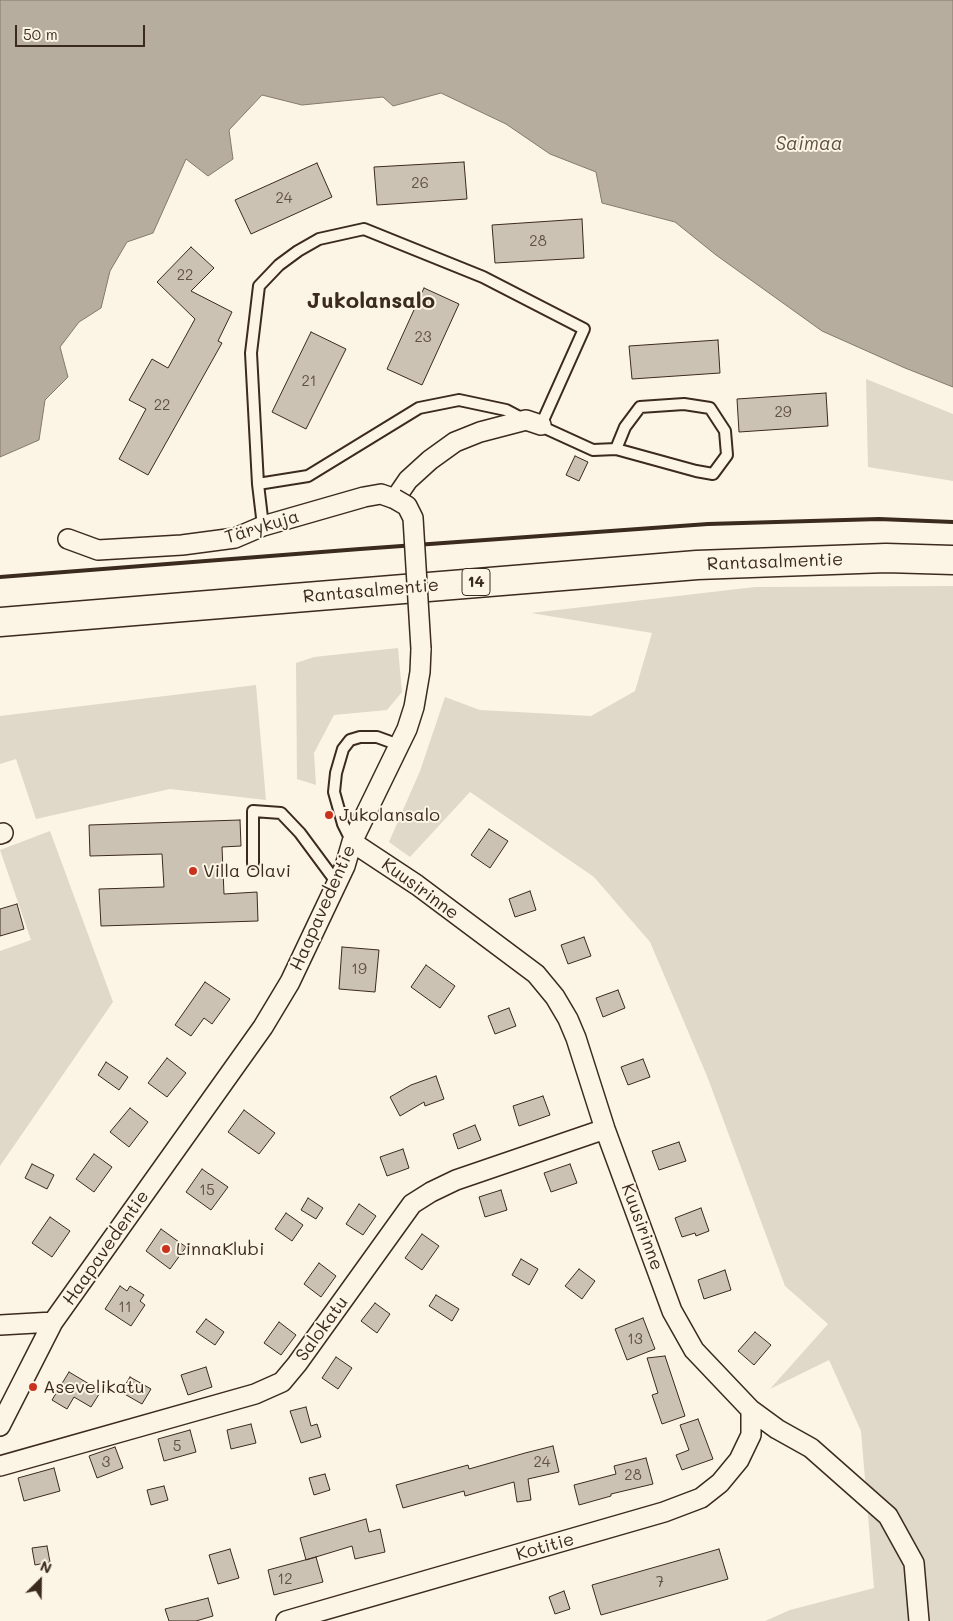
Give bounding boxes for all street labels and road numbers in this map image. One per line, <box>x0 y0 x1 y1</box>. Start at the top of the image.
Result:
street label: Tärykuja <box>222 506 302 548</box>
street label: Rantasalmentie <box>706 549 844 575</box>
road number: 14 <box>462 568 490 596</box>
street label: Rantasalmentie <box>302 574 440 608</box>
street label: Haapavedentie <box>286 842 360 974</box>
street label: Kuusirinne <box>377 854 463 924</box>
street label: Kuusirinne <box>616 1181 668 1273</box>
street label: Haapavedentie <box>58 1186 154 1310</box>
street label: Salokatu <box>291 1292 353 1366</box>
street label: Kotitie <box>513 1528 577 1566</box>

